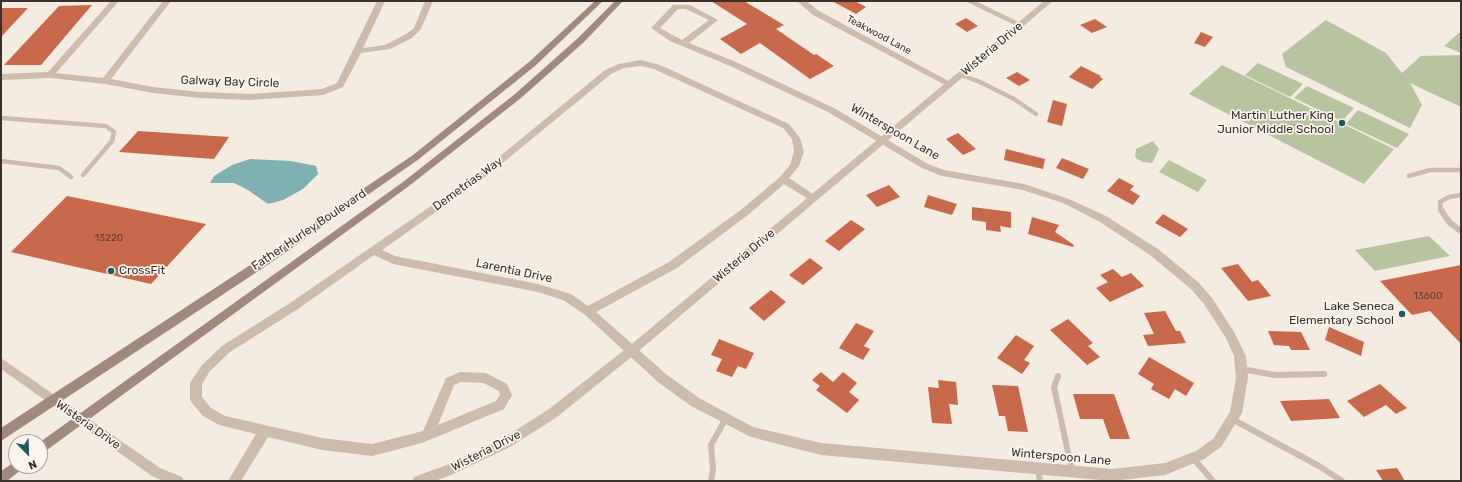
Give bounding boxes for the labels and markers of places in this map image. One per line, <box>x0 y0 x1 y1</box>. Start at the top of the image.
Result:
place label: Martin Luther King Junior Middle School <box>1217 109 1334 137</box>
marker: Martin Luther King Junior Middle School <box>1337 118 1347 128</box>
place label: CrossFit <box>119 264 165 278</box>
marker: CrossFit <box>106 266 116 276</box>
place label: Lake Seneca Elementary School <box>1289 300 1394 328</box>
marker: Lake Seneca Elementary School <box>1397 309 1407 319</box>

